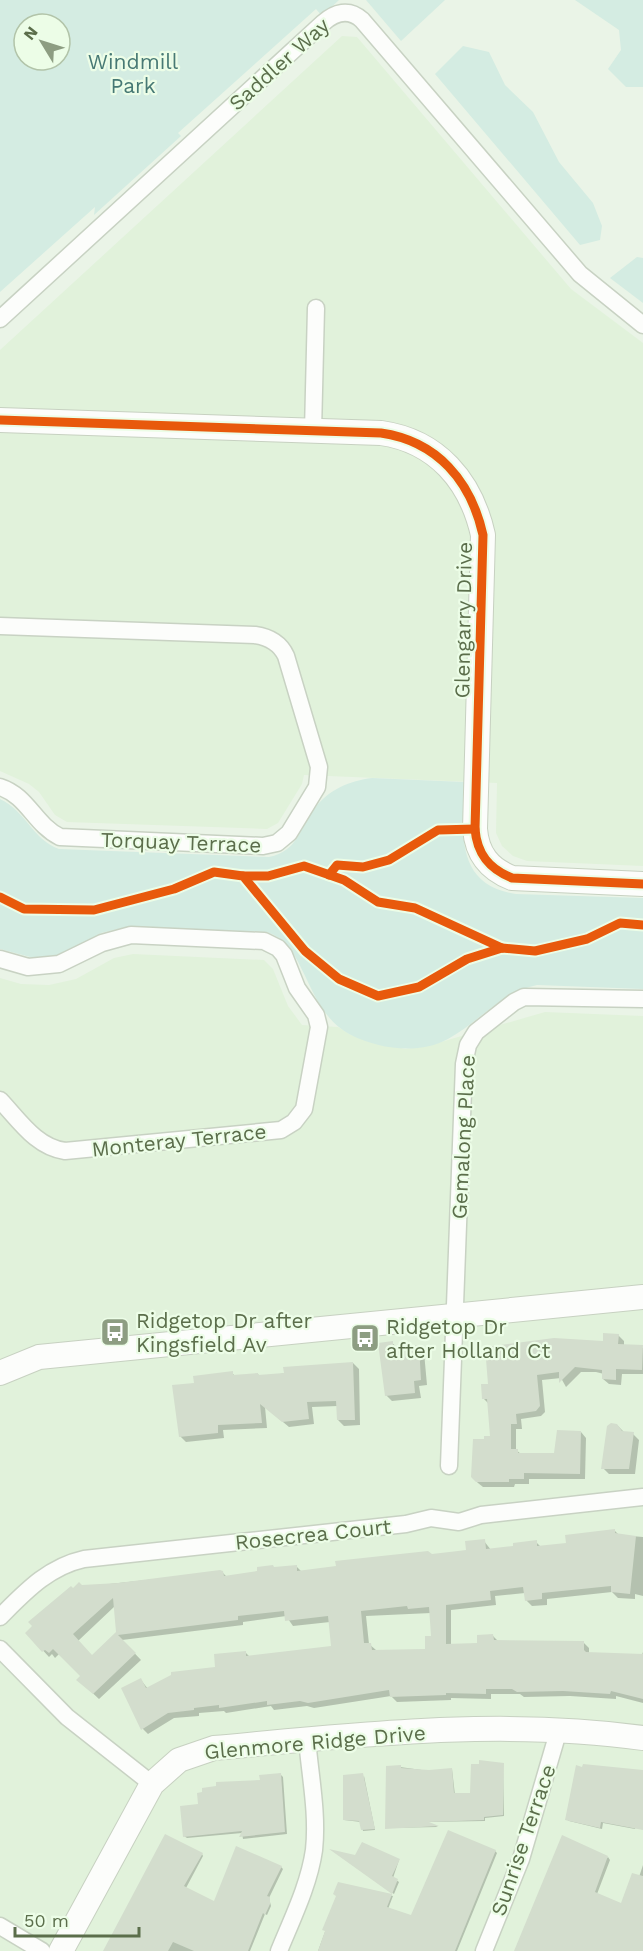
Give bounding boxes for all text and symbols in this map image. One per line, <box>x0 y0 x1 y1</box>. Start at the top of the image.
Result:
north arrow <box>12 12 72 72</box>
street label: Saddler Way <box>224 12 334 116</box>
text: N <box>19 23 42 44</box>
park label: Windmill Park <box>88 49 179 98</box>
street label: Glengarry Drive <box>449 541 477 699</box>
street label: Torquay Terrace <box>100 827 262 857</box>
street label: Gemalong Place <box>446 1054 480 1220</box>
street label: Monteray Terrace <box>90 1118 268 1162</box>
place label: Ridgetop Dr after Kingsfield Av <box>136 1308 312 1357</box>
place label: Ridgetop Dr after Holland Ct <box>386 1314 550 1363</box>
bus stop icon: Ridgetop Dr after Kingsfield Av <box>99 1316 131 1348</box>
bus stop icon: Ridgetop Dr after Holland Ct <box>349 1322 381 1354</box>
street label: Rosecrea Court <box>234 1513 392 1555</box>
street label: Glenmore Ridge Drive <box>203 1720 427 1764</box>
street label: Sunrise Terrace <box>485 1761 561 1919</box>
scale bar <box>15 1900 140 1938</box>
text: 50 m <box>24 1910 69 1931</box>

